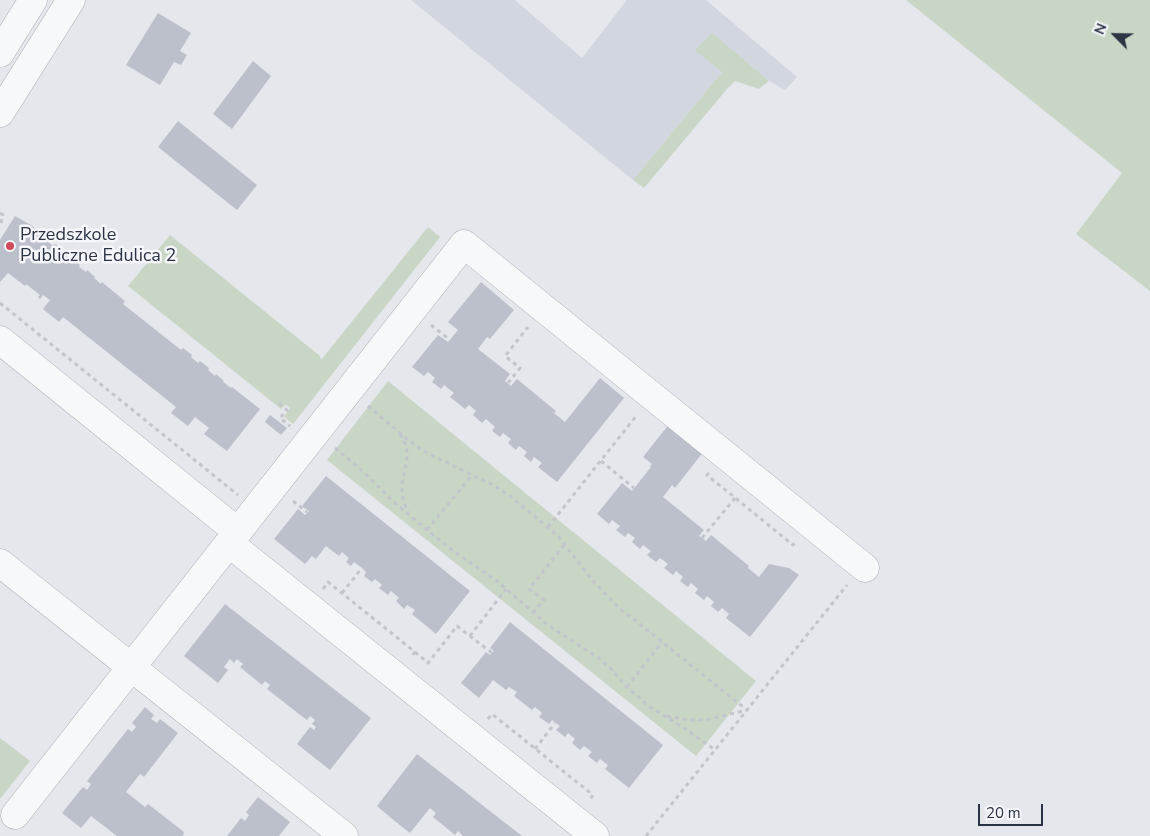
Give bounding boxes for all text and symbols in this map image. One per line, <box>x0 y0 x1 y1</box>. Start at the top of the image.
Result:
north arrow <box>1090 10 1140 60</box>
text: N <box>1090 20 1112 37</box>
place label: Przedszkole Publiczne Edulica 2 <box>20 225 176 268</box>
marker: Przedszkole Publiczne Edulica 2 <box>4 240 16 252</box>
scale bar <box>980 794 1045 826</box>
text: 20 m <box>986 803 1021 823</box>

